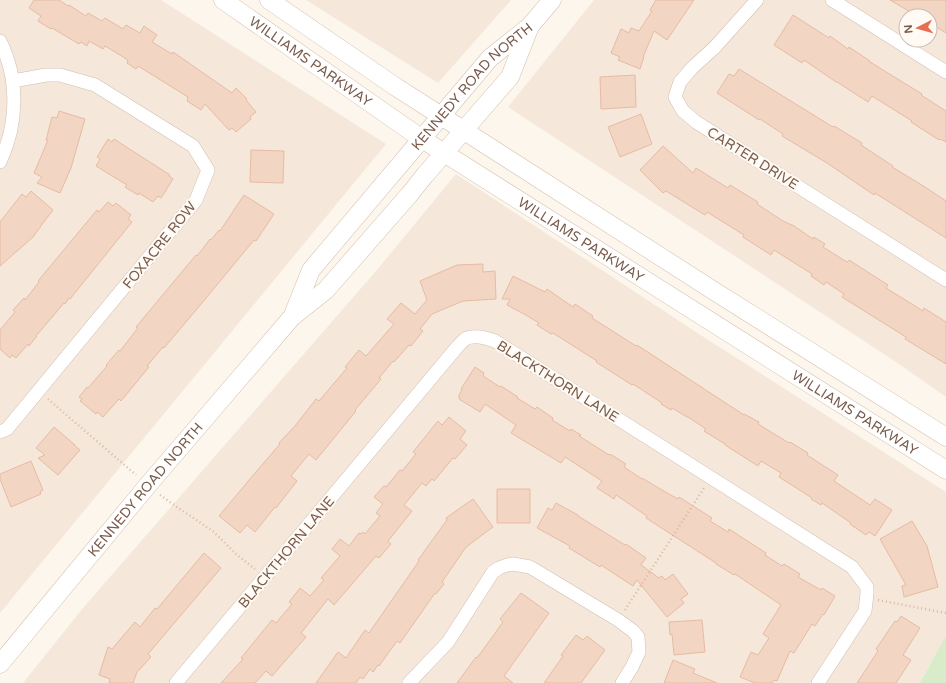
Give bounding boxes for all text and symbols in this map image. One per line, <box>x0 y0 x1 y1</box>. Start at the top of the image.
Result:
north arrow <box>898 8 938 48</box>
street label: WILLIAMS PARKWAY <box>246 13 375 110</box>
street label: KENNEDY ROAD NORTH <box>408 19 536 154</box>
text: N <box>902 24 915 34</box>
street label: CARTER DRIVE <box>704 124 802 193</box>
street label: WILLIAMS PARKWAY <box>515 194 647 286</box>
street label: FOXACRE ROW <box>119 198 200 292</box>
street label: BLACKTHORN LANE <box>494 337 622 426</box>
street label: WILLIAMS PARKWAY <box>789 367 921 459</box>
street label: KENNEDY ROAD NORTH <box>84 419 207 560</box>
street label: BLACKTHORN LANE <box>235 493 338 612</box>

